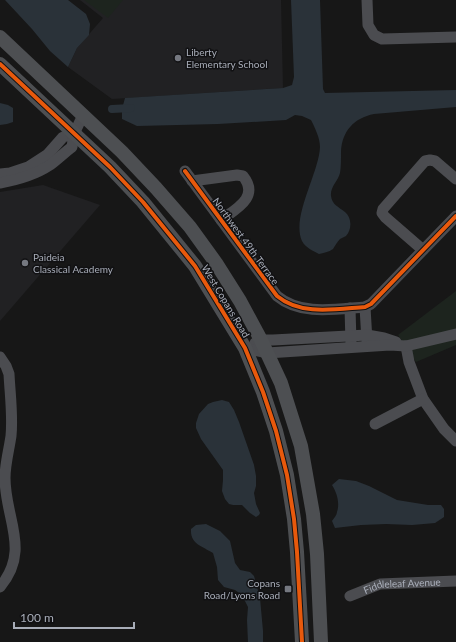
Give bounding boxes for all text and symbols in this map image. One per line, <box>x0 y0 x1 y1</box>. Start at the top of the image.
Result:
place label: Liberty Elementary School <box>186 46 268 70</box>
marker: Liberty Elementary School <box>173 53 183 63</box>
street label: Northwest 49th Terrace <box>210 195 282 287</box>
place label: Paideia Classical Academy <box>33 251 114 275</box>
marker: Paideia Classical Academy <box>20 258 30 268</box>
street label: West Copans Road <box>199 262 253 340</box>
street label: Fiddleleaf Avenue <box>362 576 441 596</box>
place label: Copans Road/Lyons Road <box>204 577 280 601</box>
marker: Copans Road/Lyons Road <box>283 584 293 594</box>
scale bar <box>14 604 134 630</box>
text: 100 m <box>20 610 54 625</box>

